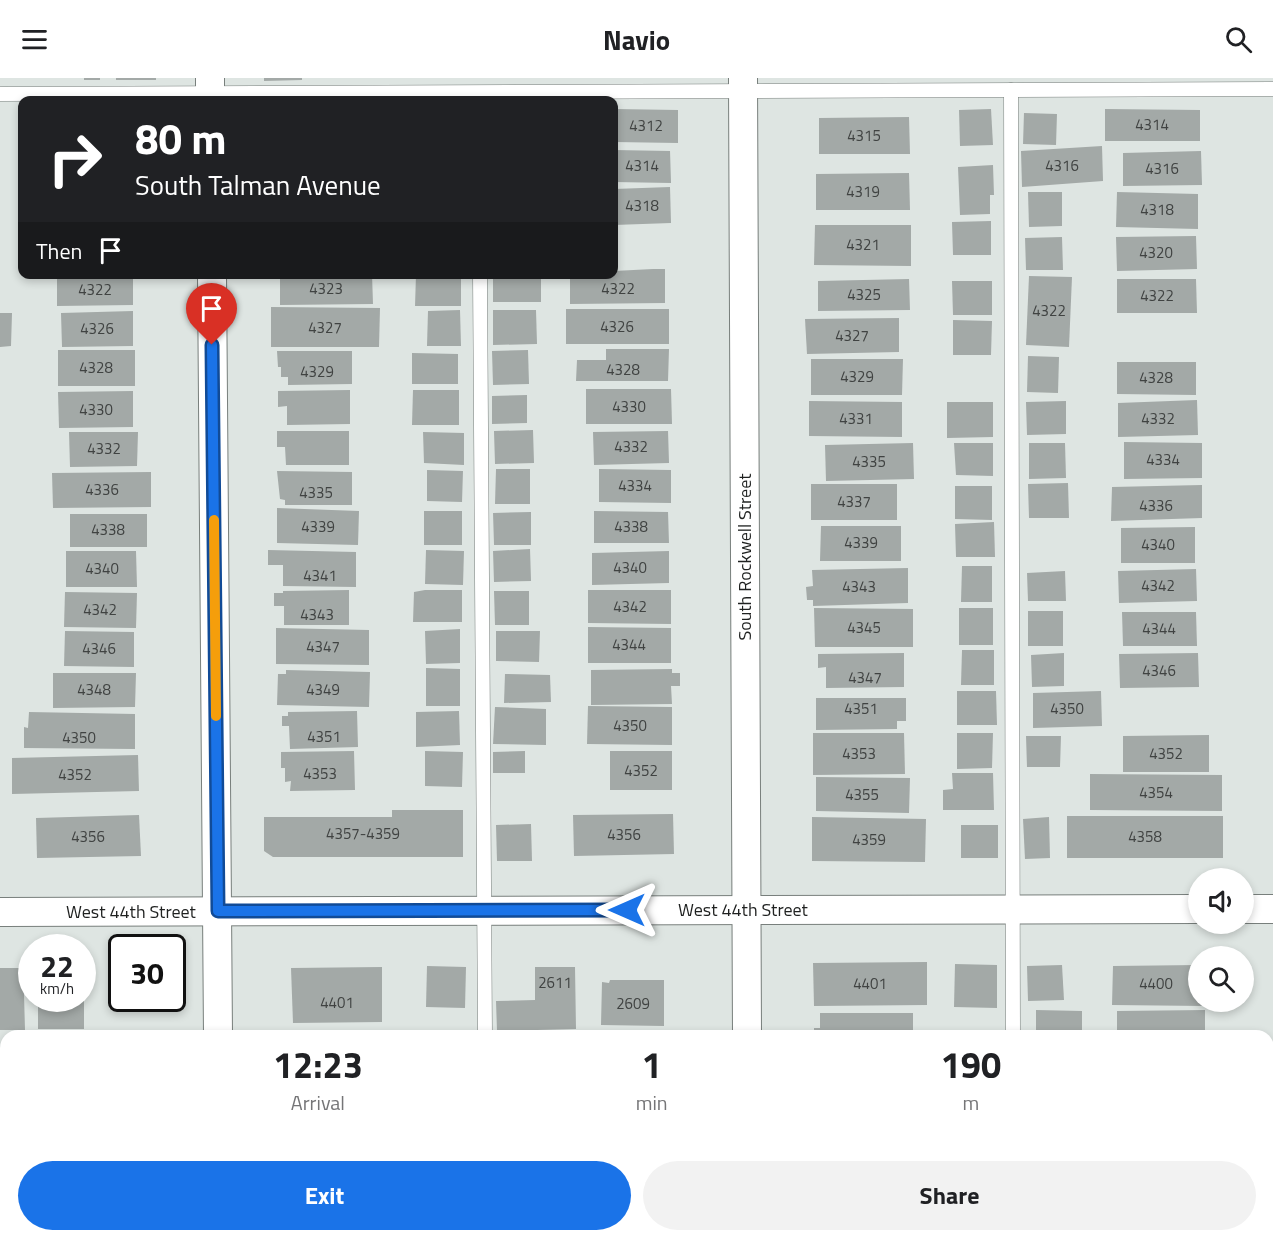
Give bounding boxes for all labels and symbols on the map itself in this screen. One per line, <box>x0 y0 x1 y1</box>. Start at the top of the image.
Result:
house number: 4314 <box>1135 113 1169 136</box>
house number: 4312 <box>629 114 663 137</box>
house number: 4315 <box>847 124 881 147</box>
house number: 4314 <box>625 154 659 177</box>
house number: 4316 <box>1045 154 1079 177</box>
house number: 4316 <box>1145 157 1179 180</box>
house number: 4319 <box>846 180 880 203</box>
house number: 4318 <box>625 194 659 217</box>
house number: 4318 <box>1140 198 1174 221</box>
house number: 4321 <box>846 233 880 256</box>
house number: 4320 <box>1139 241 1173 264</box>
house number: 4323 <box>309 277 343 300</box>
house number: 4322 <box>601 277 635 300</box>
house number: 4322 <box>78 278 112 301</box>
pin <box>186 283 237 345</box>
house number: 4325 <box>847 283 881 306</box>
house number: 4322 <box>1140 284 1174 307</box>
house number: 4322 <box>1032 299 1066 322</box>
house number: 4326 <box>600 315 634 338</box>
house number: 4327 <box>308 316 342 339</box>
house number: 4326 <box>80 317 114 340</box>
house number: 4327 <box>835 324 869 347</box>
house number: 4328 <box>79 356 113 379</box>
house number: 4328 <box>606 358 640 381</box>
house number: 4329 <box>300 360 334 383</box>
house number: 4329 <box>840 365 874 388</box>
house number: 4328 <box>1139 366 1173 389</box>
house number: 4330 <box>612 395 646 418</box>
house number: 4330 <box>79 398 113 421</box>
house number: 4331 <box>839 407 873 430</box>
house number: 4332 <box>1141 407 1175 430</box>
house number: 4332 <box>614 435 648 458</box>
house number: 4332 <box>87 437 121 460</box>
house number: 4334 <box>1146 448 1180 471</box>
house number: 4335 <box>852 450 886 473</box>
street label: South Rockwell Street <box>731 473 758 641</box>
house number: 4334 <box>618 474 652 497</box>
house number: 4336 <box>85 478 119 501</box>
house number: 4335 <box>299 481 333 504</box>
house number: 4337 <box>837 490 871 513</box>
house number: 4336 <box>1139 494 1173 517</box>
house number: 4339 <box>301 515 335 538</box>
house number: 4338 <box>614 515 648 538</box>
house number: 4338 <box>91 518 125 541</box>
house number: 4339 <box>844 531 878 554</box>
house number: 4340 <box>1141 533 1175 556</box>
house number: 4340 <box>613 556 647 579</box>
house number: 4340 <box>85 557 119 580</box>
house number: 4341 <box>303 564 337 587</box>
house number: 4342 <box>1141 574 1175 597</box>
house number: 4343 <box>842 575 876 598</box>
house number: 4342 <box>613 595 647 618</box>
house number: 4342 <box>83 598 117 621</box>
house number: 4343 <box>300 603 334 626</box>
house number: 4345 <box>847 616 881 639</box>
house number: 4344 <box>1142 617 1176 640</box>
house number: 4344 <box>612 633 646 656</box>
house number: 4347 <box>306 635 340 658</box>
house number: 4346 <box>82 637 116 660</box>
house number: 4346 <box>1142 659 1176 682</box>
house number: 4347 <box>848 666 882 689</box>
house number: 4348 <box>77 678 111 701</box>
house number: 4349 <box>306 678 340 701</box>
house number: 4351 <box>844 697 878 720</box>
house number: 4350 <box>1050 697 1084 720</box>
house number: 4350 <box>613 714 647 737</box>
house number: 4351 <box>307 725 341 748</box>
house number: 4350 <box>62 726 96 749</box>
house number: 4353 <box>842 742 876 765</box>
house number: 4352 <box>1149 742 1183 765</box>
house number: 4352 <box>624 759 658 782</box>
house number: 4353 <box>303 762 337 785</box>
house number: 4352 <box>58 763 92 786</box>
house number: 4354 <box>1139 781 1173 804</box>
house number: 4355 <box>845 783 879 806</box>
house number: 4357-4359 <box>326 822 400 845</box>
house number: 4356 <box>607 823 641 846</box>
house number: 4356 <box>71 825 105 848</box>
house number: 4358 <box>1128 825 1162 848</box>
house number: 4359 <box>852 828 886 851</box>
position arrow <box>595 878 659 942</box>
street label: West 44th Street <box>678 896 809 923</box>
street label: West 44th Street <box>66 898 197 925</box>
speed limit sign: 30 <box>108 934 186 1012</box>
house number: 2611 <box>538 971 572 994</box>
house number: 4401 <box>853 972 887 995</box>
house number: 4400 <box>1139 972 1173 995</box>
house number: 4401 <box>320 991 354 1014</box>
house number: 2609 <box>616 992 650 1015</box>

